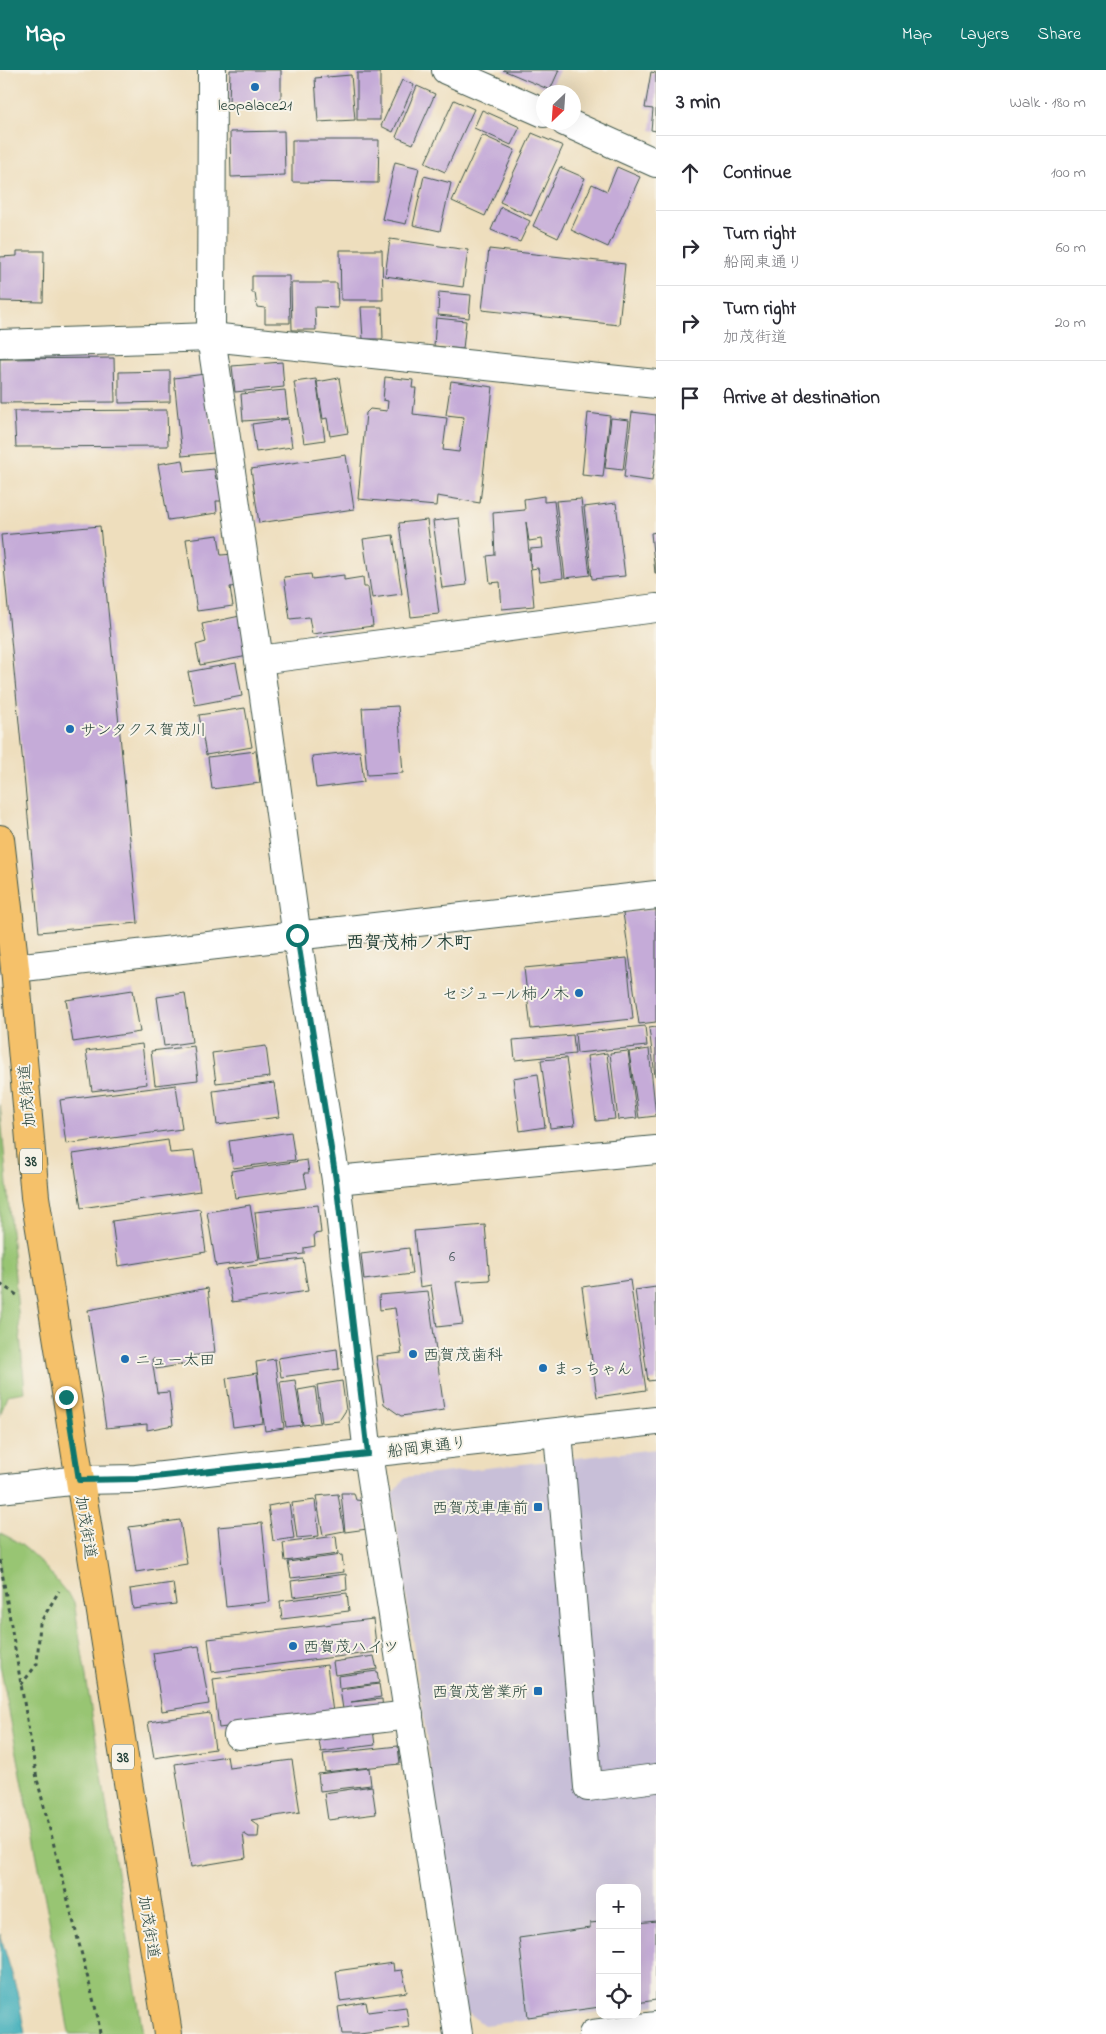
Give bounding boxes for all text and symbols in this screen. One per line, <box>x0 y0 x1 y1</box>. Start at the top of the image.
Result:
text: Map <box>25 18 66 53</box>
text: Map <box>902 22 932 48</box>
text: Layers <box>960 22 1010 48</box>
text: Share <box>1038 22 1081 48</box>
marker: leopalace21 <box>249 81 261 93</box>
north arrow <box>536 85 581 130</box>
text: 3 min <box>676 88 720 118</box>
text: Walk · 180 m <box>1009 91 1086 115</box>
place label: leopalace21 <box>218 94 292 118</box>
icon: ahead <box>676 159 704 187</box>
text: Continue <box>723 160 791 187</box>
text: 100 m <box>1051 161 1086 185</box>
text: Turn right <box>723 221 796 248</box>
icon: right <box>676 234 704 262</box>
text: 60 m <box>1056 236 1086 260</box>
text: 船岡東通り <box>723 251 803 275</box>
text: Turn right <box>723 296 796 323</box>
icon: right <box>676 309 704 337</box>
text: 20 m <box>1055 311 1086 335</box>
text: 加茂街道 <box>723 326 787 350</box>
icon: arrive <box>676 384 704 412</box>
text: Arrive at destination <box>723 385 880 412</box>
place label: サンタクス賀茂川 <box>80 719 207 743</box>
marker: サンタクス賀茂川 <box>64 723 76 735</box>
route start <box>286 924 309 947</box>
district label: 西賀茂柿ノ木町 <box>346 931 472 957</box>
place label: セジュール柿ノ木 <box>442 983 569 1007</box>
marker: セジュール柿ノ木 <box>573 987 585 999</box>
street label: 加茂街道 <box>13 1063 43 1129</box>
road number: 38 <box>20 1148 42 1174</box>
house number: 6 <box>449 1247 455 1268</box>
place label: 西賀茂歯科 <box>423 1344 503 1368</box>
marker: 西賀茂歯科 <box>407 1348 419 1360</box>
place label: ニュー太田 <box>135 1349 215 1373</box>
marker: ニュー太田 <box>119 1353 131 1365</box>
place label: まっちゃん <box>553 1358 633 1382</box>
marker: まっちゃん <box>537 1362 549 1374</box>
route end <box>55 1386 78 1409</box>
street label: 船岡東通り <box>386 1431 468 1465</box>
street label: 加茂街道 <box>68 1494 102 1561</box>
place label: 西賀茂車庫前 <box>432 1497 528 1521</box>
marker: 西賀茂車庫前 <box>532 1501 544 1513</box>
place label: 西賀茂ハイツ <box>303 1636 399 1660</box>
marker: 西賀茂ハイツ <box>287 1640 299 1652</box>
place label: 西賀茂営業所 <box>432 1681 528 1705</box>
marker: 西賀茂営業所 <box>532 1685 544 1697</box>
road number: 38 <box>112 1744 134 1770</box>
map controls <box>596 1884 641 2019</box>
button: + <box>596 1884 641 1929</box>
street label: 加茂街道 <box>131 1894 165 1961</box>
button: − <box>596 1929 641 1974</box>
button: locate <box>596 1974 641 2019</box>

